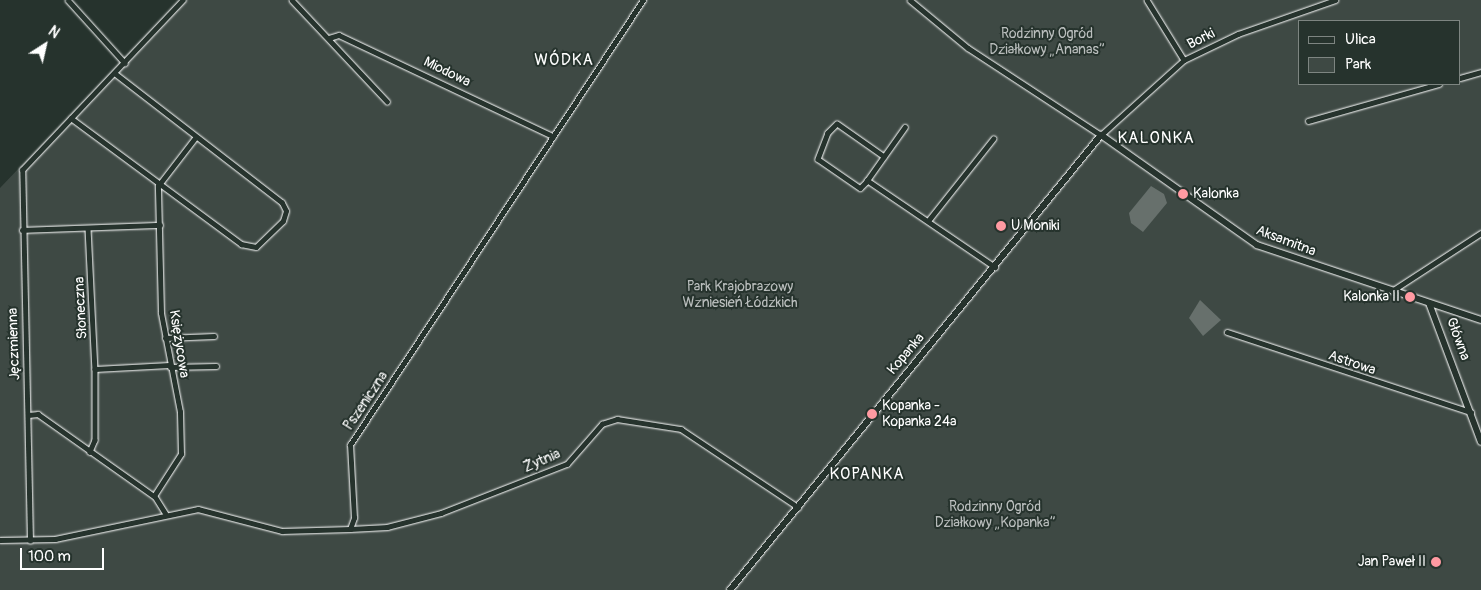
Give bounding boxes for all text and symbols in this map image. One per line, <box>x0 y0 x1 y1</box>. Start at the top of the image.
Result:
north arrow <box>20 20 70 70</box>
legend <box>1298 20 1461 85</box>
text: N <box>45 23 63 42</box>
street label: Borki <box>1184 25 1218 53</box>
park label: Rodzinny Ogród Działkowy „Ananas” <box>989 26 1105 58</box>
text: Ulica <box>1345 30 1376 49</box>
district label: WÓDKA <box>534 50 594 70</box>
street label: Miodowa <box>421 53 473 91</box>
text: Park <box>1345 55 1371 74</box>
district label: KALONKA <box>1117 128 1195 148</box>
place label: Kalonka <box>1193 186 1239 202</box>
marker: Kalonka <box>1177 188 1189 200</box>
place label: U Moniki <box>1011 218 1060 234</box>
marker: U Moniki <box>995 220 1007 232</box>
street label: Aksamitna <box>1254 222 1318 260</box>
street label: Słoneczna <box>71 276 91 340</box>
park label: Park Krajobrazowy Wzniesień Łódzkich <box>682 279 798 312</box>
place label: Kalonka II <box>1343 289 1400 305</box>
marker: Kalonka II <box>1404 291 1416 303</box>
street label: Jęczmienna <box>4 307 24 381</box>
street label: Księżycowa <box>165 309 193 379</box>
street label: Główna <box>1443 315 1473 363</box>
street label: Kopanka <box>884 330 928 378</box>
street label: Astrowa <box>1326 347 1378 379</box>
street label: Pszeniczna <box>340 368 392 434</box>
place label: Kopanka - Kopanka 24a <box>882 398 957 431</box>
marker: Kopanka - Kopanka 24a <box>866 408 878 420</box>
street label: Żytnia <box>521 446 563 476</box>
district label: KOPANKA <box>829 464 905 484</box>
park label: Rodzinny Ogród Działkowy „Kopanka” <box>935 499 1055 532</box>
scale bar <box>22 538 106 570</box>
text: 100 m <box>28 547 71 566</box>
place label: Jan Paweł II <box>1358 554 1426 570</box>
marker: Jan Paweł II <box>1430 556 1442 568</box>

